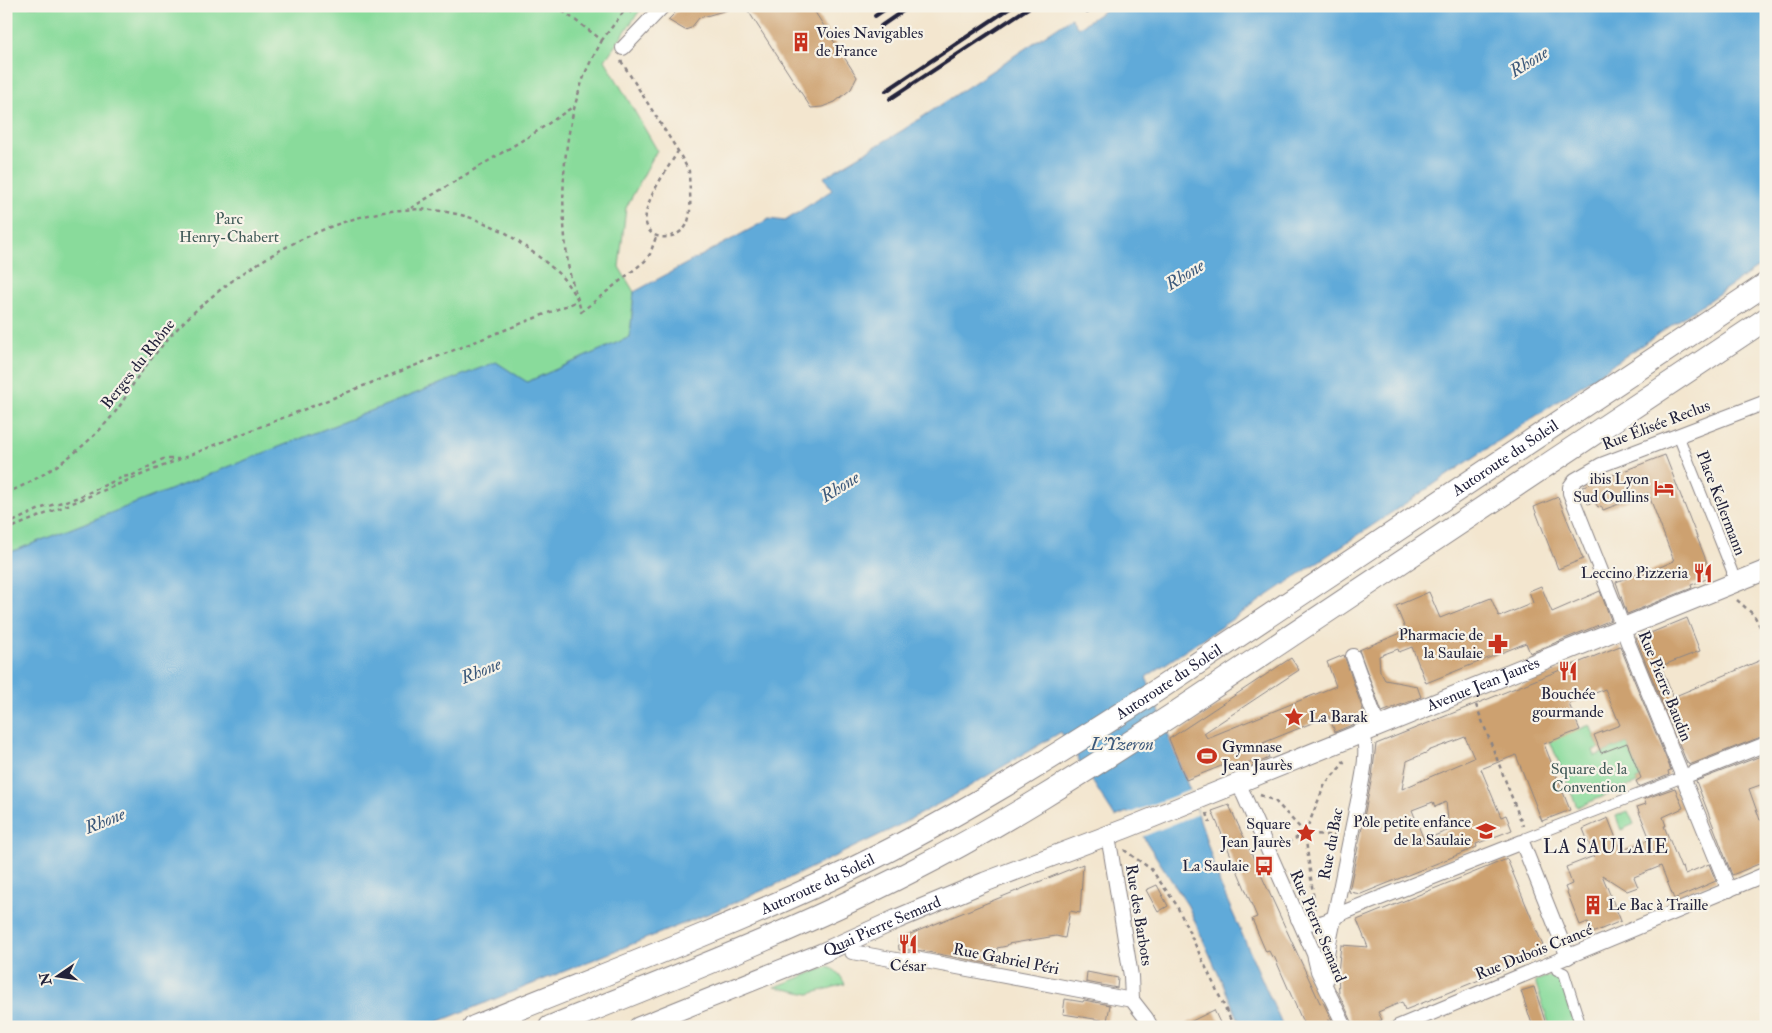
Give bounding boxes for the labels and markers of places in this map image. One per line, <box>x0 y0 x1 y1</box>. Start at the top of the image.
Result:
place label: Voies Navigables de France <box>816 23 923 61</box>
building icon: Voies Navigables de France <box>790 31 812 53</box>
place label: ibis Lyon Sud Oullins <box>1573 469 1649 507</box>
hotel icon: ibis Lyon Sud Oullins <box>1653 477 1675 499</box>
restaurant icon: Leccino Pizzeria <box>1692 562 1714 584</box>
place label: Leccino Pizzeria <box>1581 563 1688 583</box>
place label: Pharmacie de la Saulaie <box>1398 625 1483 663</box>
pharmacy icon: Pharmacie de la Saulaie <box>1487 633 1509 655</box>
restaurant icon: Bouchée gourmande <box>1557 660 1579 682</box>
place label: Bouchée gourmande <box>1532 684 1604 722</box>
place icon: La Barak <box>1283 706 1305 728</box>
place label: La Barak <box>1309 707 1368 727</box>
place label: Gymnase Jean Jaurès <box>1221 737 1292 776</box>
sports icon: Gymnase Jean Jaurès <box>1196 745 1218 767</box>
place label: Pôle petite enfance de la Saulaie <box>1353 812 1471 850</box>
place label: Square Jean Jaurès <box>1220 814 1291 853</box>
school or university icon: Pôle petite enfance de la Saulaie <box>1475 820 1497 842</box>
place icon: Square Jean Jaurès <box>1295 822 1317 844</box>
bus stop icon: La Saulaie <box>1253 855 1275 877</box>
place label: La Saulaie <box>1182 856 1249 876</box>
building icon: Le Bac à Traille <box>1582 894 1604 916</box>
place label: Le Bac à Traille <box>1608 895 1709 915</box>
restaurant icon: César <box>897 933 919 955</box>
place label: César <box>890 956 926 976</box>

